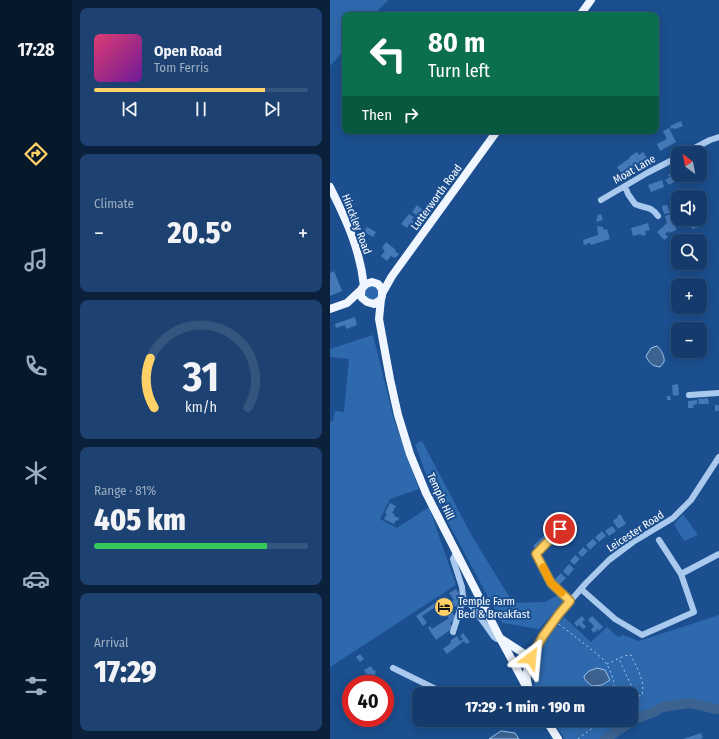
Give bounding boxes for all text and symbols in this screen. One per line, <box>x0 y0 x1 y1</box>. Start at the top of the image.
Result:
text: 80 m <box>428 26 485 59</box>
icon: left <box>362 28 414 80</box>
text: 17:28 <box>17 39 55 61</box>
text: Open Road <box>154 42 222 60</box>
text: Tom Ferris <box>154 60 209 75</box>
text: Turn left <box>428 60 490 82</box>
icon: previous <box>119 98 141 120</box>
icon: pause <box>190 98 212 120</box>
icon: next <box>261 98 283 120</box>
icon: right <box>400 104 422 126</box>
text: Then <box>362 106 392 124</box>
icon: directions <box>22 140 50 168</box>
north arrow <box>671 146 707 182</box>
map controls <box>671 146 707 358</box>
street label: Moat Lane <box>611 152 658 187</box>
street label: Lutterworth Road <box>408 162 465 233</box>
button: sound <box>671 190 707 226</box>
street label: Hinckley Road <box>339 192 374 256</box>
text: Climate <box>94 196 134 211</box>
text: 20.5° <box>168 215 234 251</box>
text: − <box>94 220 104 247</box>
text: + <box>298 220 308 247</box>
button: search <box>671 234 707 270</box>
icon: music <box>22 246 50 274</box>
button: + <box>671 278 707 314</box>
button: − <box>671 322 707 358</box>
text: 31 <box>182 351 219 401</box>
icon: phone <box>22 352 50 380</box>
text: km/h <box>185 398 217 415</box>
icon: climate <box>22 459 50 487</box>
street label: Temple Hill <box>424 471 457 522</box>
text: Range · 81% <box>94 483 156 498</box>
text: 405 km <box>94 502 186 538</box>
street label: Leicester Road <box>604 508 666 555</box>
pin <box>543 512 577 546</box>
icon: arrive <box>549 518 571 540</box>
icon: car <box>22 565 50 593</box>
place label: Temple Farm Bed & Breakfast <box>458 595 530 621</box>
hotel icon: Temple Farm Bed & Breakfast <box>433 596 455 618</box>
text: Arrival <box>94 635 128 650</box>
position arrow <box>510 637 552 679</box>
text: 17:29 <box>94 654 157 690</box>
icon: filters <box>22 672 50 700</box>
speed limit sign: 40 <box>342 675 394 727</box>
text: 17:29 · 1 min · 190 m <box>465 698 585 716</box>

